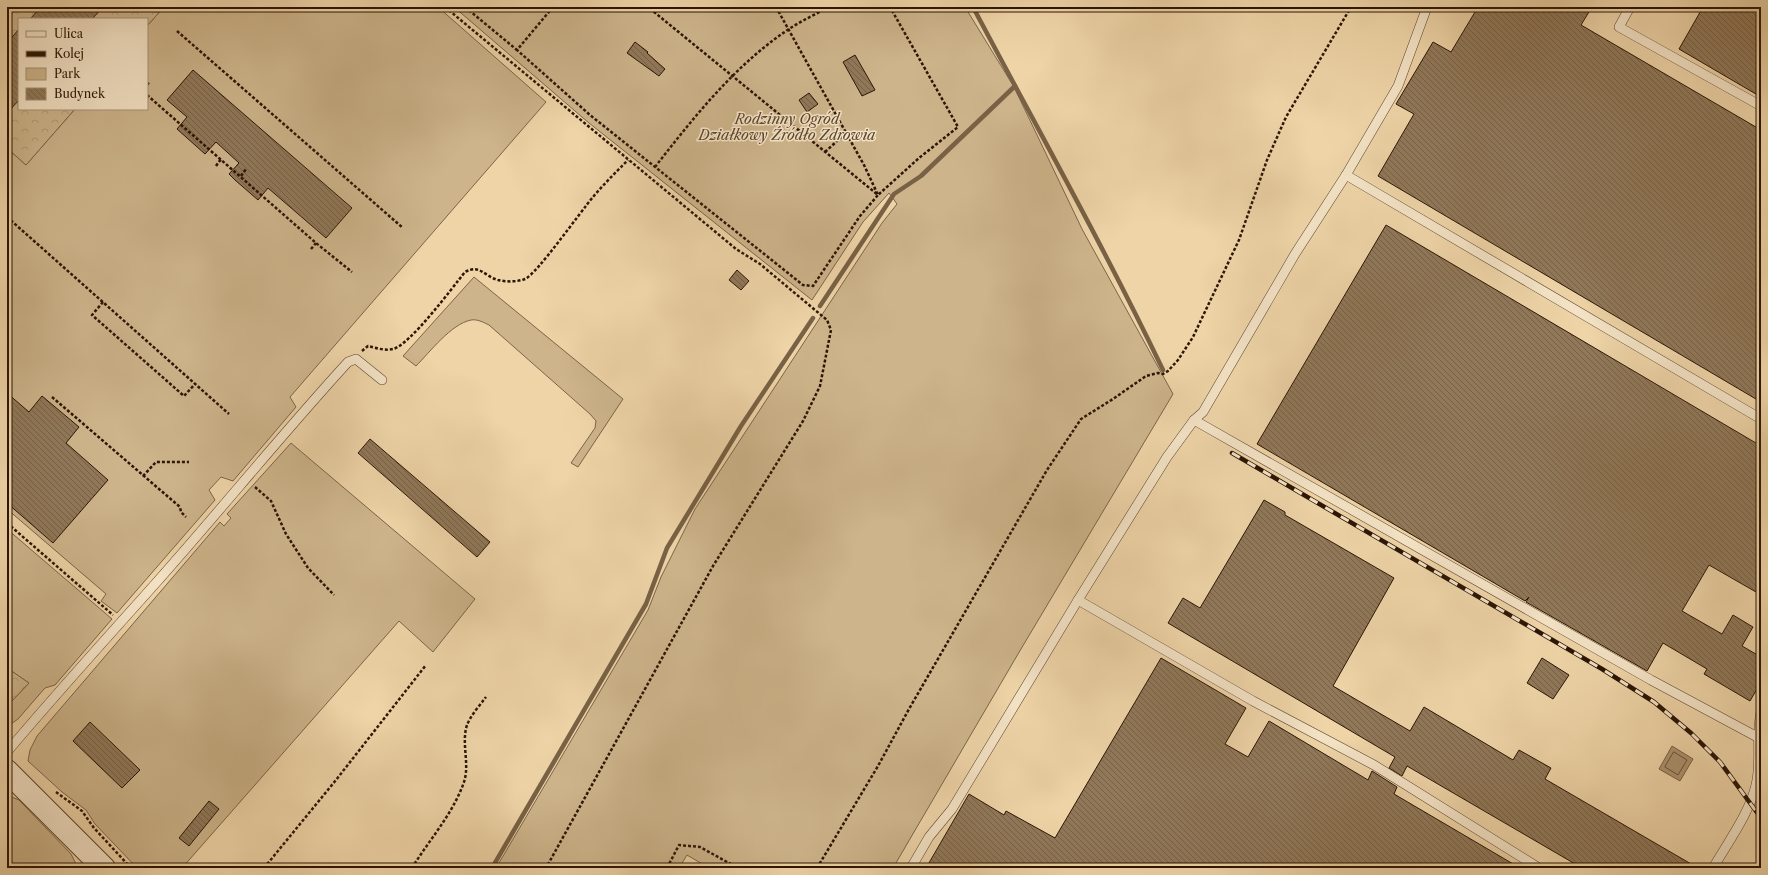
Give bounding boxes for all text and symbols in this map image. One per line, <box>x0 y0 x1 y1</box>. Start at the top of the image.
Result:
legend <box>18 18 148 110</box>
text: Ulica <box>54 26 84 41</box>
text: Kolej <box>54 46 84 61</box>
text: Park <box>54 66 81 81</box>
text: Budynek <box>54 86 106 101</box>
park label: Rodzinny Ogród Działkowy Źródło Zdrowia <box>698 110 876 144</box>

